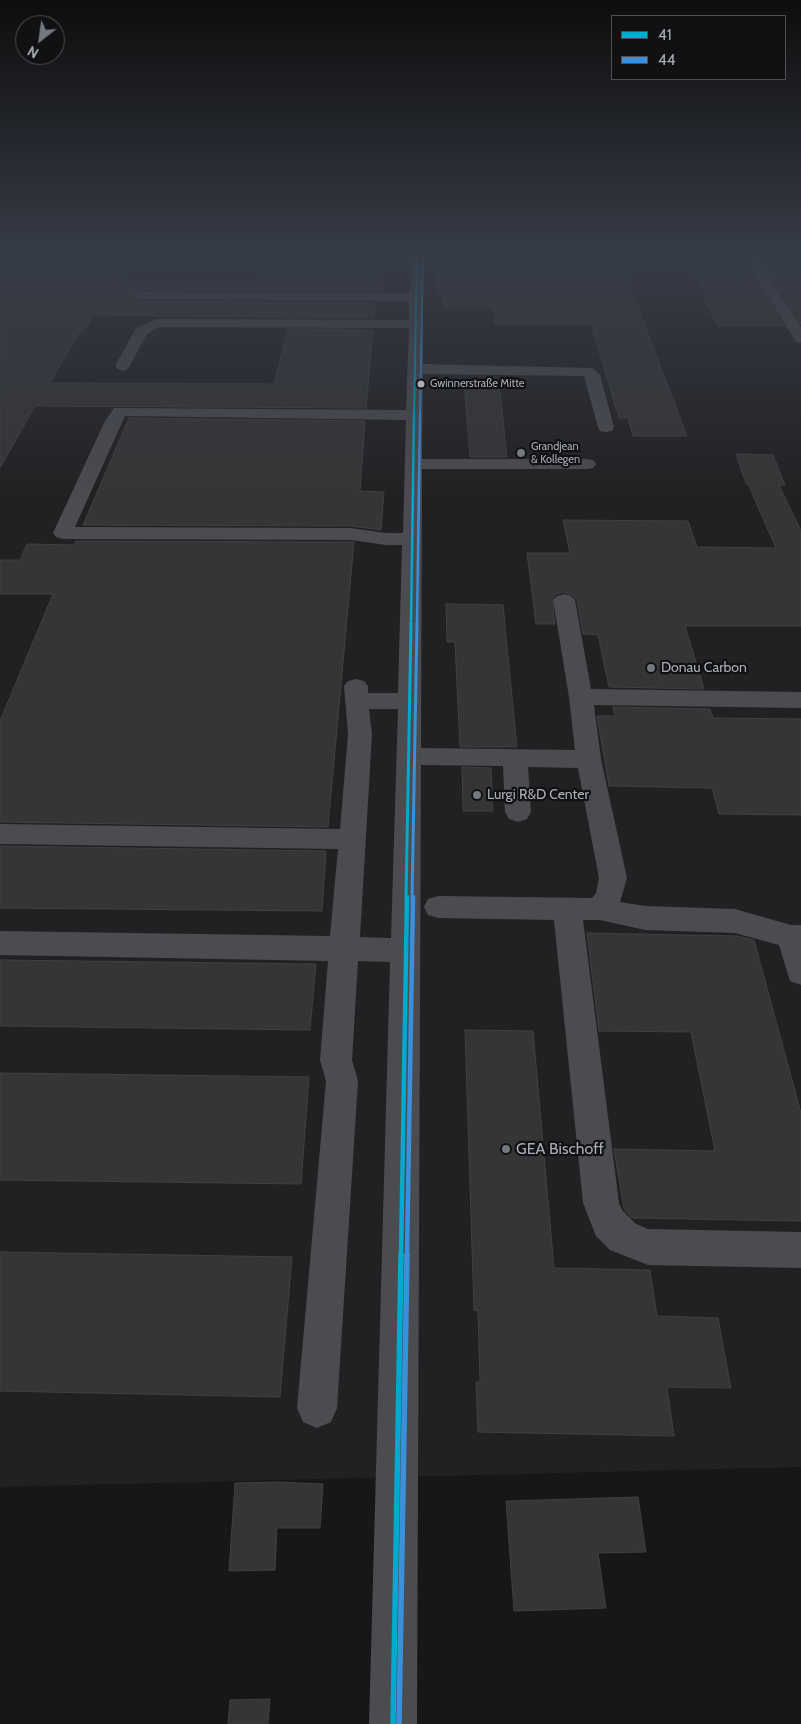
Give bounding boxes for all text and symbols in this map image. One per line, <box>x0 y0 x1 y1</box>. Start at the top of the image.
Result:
north arrow <box>15 15 65 65</box>
legend <box>611 15 786 80</box>
text: 41 <box>658 26 672 44</box>
text: N <box>24 42 42 62</box>
text: 44 <box>658 51 675 69</box>
place label: Gwinnerstraße Mitte <box>430 377 525 391</box>
marker: Gwinnerstraße Mitte <box>416 379 426 389</box>
place label: Grandjean & Kollegen <box>531 440 580 466</box>
marker: Grandjean & Kollegen <box>515 447 527 459</box>
place label: Donau Carbon <box>661 660 747 676</box>
marker: Donau Carbon <box>645 662 657 674</box>
place label: Lurgi R&D Center <box>487 787 589 803</box>
marker: Lurgi R&D Center <box>471 789 483 801</box>
place label: GEA Bischoff <box>516 1139 604 1159</box>
marker: GEA Bischoff <box>500 1143 512 1155</box>

